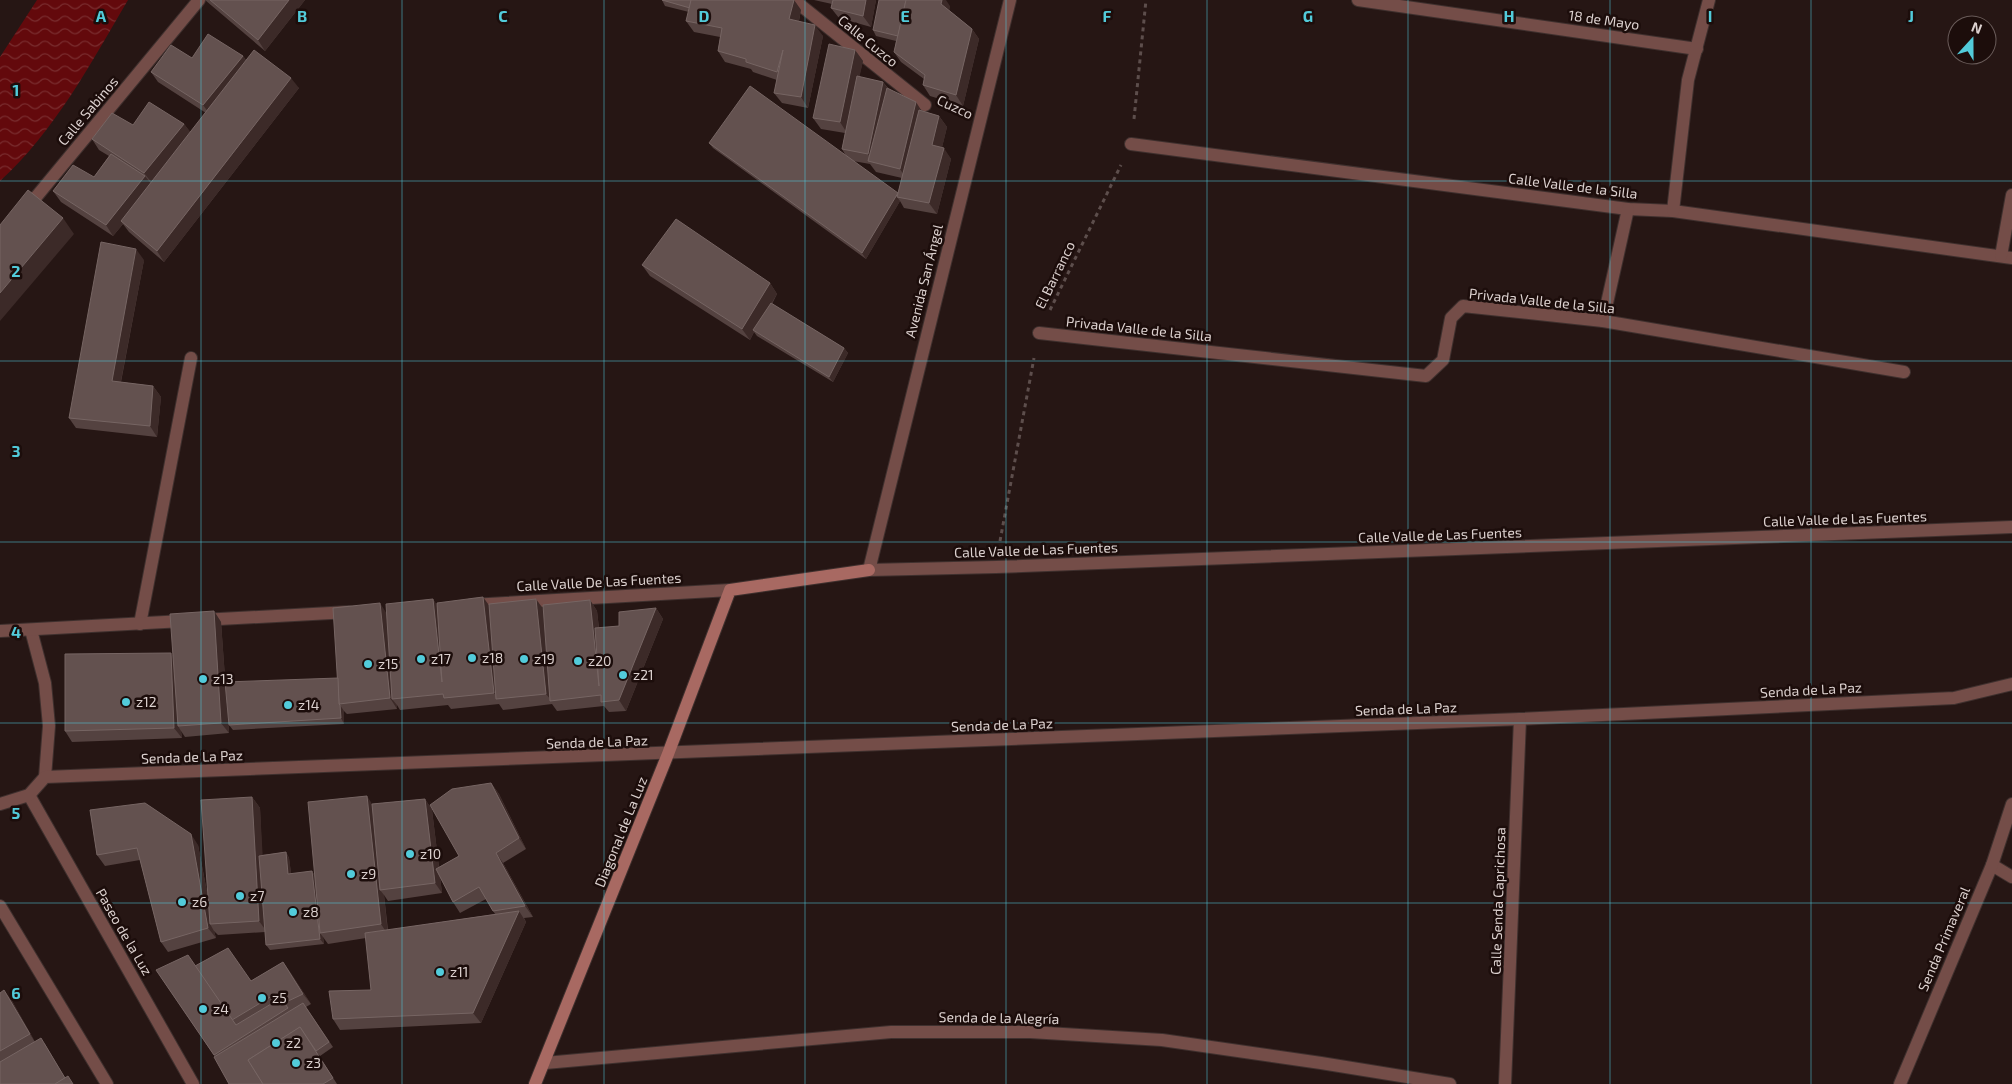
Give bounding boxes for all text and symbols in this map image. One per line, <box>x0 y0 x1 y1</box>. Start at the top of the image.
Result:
text: A <box>96 6 107 25</box>
text: B <box>297 6 307 25</box>
text: C <box>498 6 508 25</box>
text: D <box>699 6 710 25</box>
text: E <box>900 6 910 25</box>
text: F <box>1103 6 1112 25</box>
text: G <box>1303 6 1313 25</box>
text: H <box>1503 6 1515 25</box>
street label: 18 de Mayo <box>1568 6 1640 33</box>
text: I <box>1708 6 1712 25</box>
text: J <box>1908 6 1914 25</box>
street label: Calle Cuzco <box>835 11 902 70</box>
north arrow <box>1947 15 1997 65</box>
text: N <box>1969 18 1985 37</box>
street label: Calle Sabinos <box>54 73 121 149</box>
text: 1 <box>13 80 19 99</box>
street label: Cuzco <box>934 91 976 122</box>
street label: Calle Valle de la Silla <box>1507 169 1639 202</box>
street label: Avenida San Ángel <box>901 222 946 339</box>
street label: El Barranco <box>1031 238 1078 311</box>
text: 2 <box>11 261 21 280</box>
street label: Privada Valle de la Silla <box>1468 284 1616 317</box>
street label: Privada Valle de la Silla <box>1065 312 1213 345</box>
text: 3 <box>11 441 21 460</box>
street label: Calle Valle de Las Fuentes <box>1763 507 1927 530</box>
street label: Calle Valle de Las Fuentes <box>1358 523 1522 546</box>
street label: Calle Valle de Las Fuentes <box>954 538 1118 561</box>
street label: Calle Valle De Las Fuentes <box>516 569 682 594</box>
text: 4 <box>11 622 21 641</box>
place label: z18 <box>482 649 503 666</box>
place label: z17 <box>431 650 451 667</box>
place label: z19 <box>534 650 555 667</box>
marker: z18 <box>466 652 478 664</box>
place label: z20 <box>588 652 611 669</box>
marker: z17 <box>415 653 427 665</box>
marker: z19 <box>518 653 530 665</box>
place label: z15 <box>378 655 398 672</box>
marker: z20 <box>572 655 584 667</box>
marker: z15 <box>362 658 374 670</box>
place label: z21 <box>633 666 654 683</box>
marker: z21 <box>617 669 629 681</box>
place label: z13 <box>213 670 234 687</box>
marker: z13 <box>197 673 209 685</box>
street label: Senda de La Paz <box>1760 678 1862 701</box>
place label: z12 <box>136 693 157 710</box>
marker: z12 <box>120 696 132 708</box>
place label: z14 <box>298 696 319 713</box>
street label: Senda de La Paz <box>1355 698 1457 719</box>
marker: z14 <box>282 699 294 711</box>
street label: Senda de La Paz <box>951 714 1053 735</box>
street label: Senda de La Paz <box>546 731 648 752</box>
street label: Senda de La Paz <box>141 746 243 767</box>
street label: Diagonal de La Luz <box>591 774 651 890</box>
text: 5 <box>12 803 21 822</box>
street label: Calle Senda Caprichosa <box>1486 827 1509 975</box>
place label: z10 <box>420 845 441 862</box>
marker: z10 <box>404 848 416 860</box>
place label: z9 <box>361 865 376 882</box>
marker: z9 <box>345 868 357 880</box>
street label: Senda Primaveral <box>1914 883 1974 994</box>
street label: Paseo de la Luz <box>93 885 156 978</box>
place label: z7 <box>250 887 264 904</box>
marker: z7 <box>234 890 246 902</box>
place label: z6 <box>192 893 207 910</box>
marker: z6 <box>176 896 188 908</box>
place label: z8 <box>303 903 319 920</box>
marker: z8 <box>287 906 299 918</box>
place label: z11 <box>450 963 468 980</box>
marker: z11 <box>434 966 446 978</box>
text: 6 <box>11 983 21 1002</box>
place label: z5 <box>272 989 287 1006</box>
marker: z5 <box>256 992 268 1004</box>
place label: z4 <box>213 1000 229 1017</box>
marker: z4 <box>197 1003 209 1015</box>
street label: Senda de la Alegría <box>939 1008 1059 1027</box>
place label: z2 <box>286 1034 301 1051</box>
marker: z2 <box>270 1037 282 1049</box>
place label: z3 <box>306 1054 321 1071</box>
marker: z3 <box>290 1057 302 1069</box>

